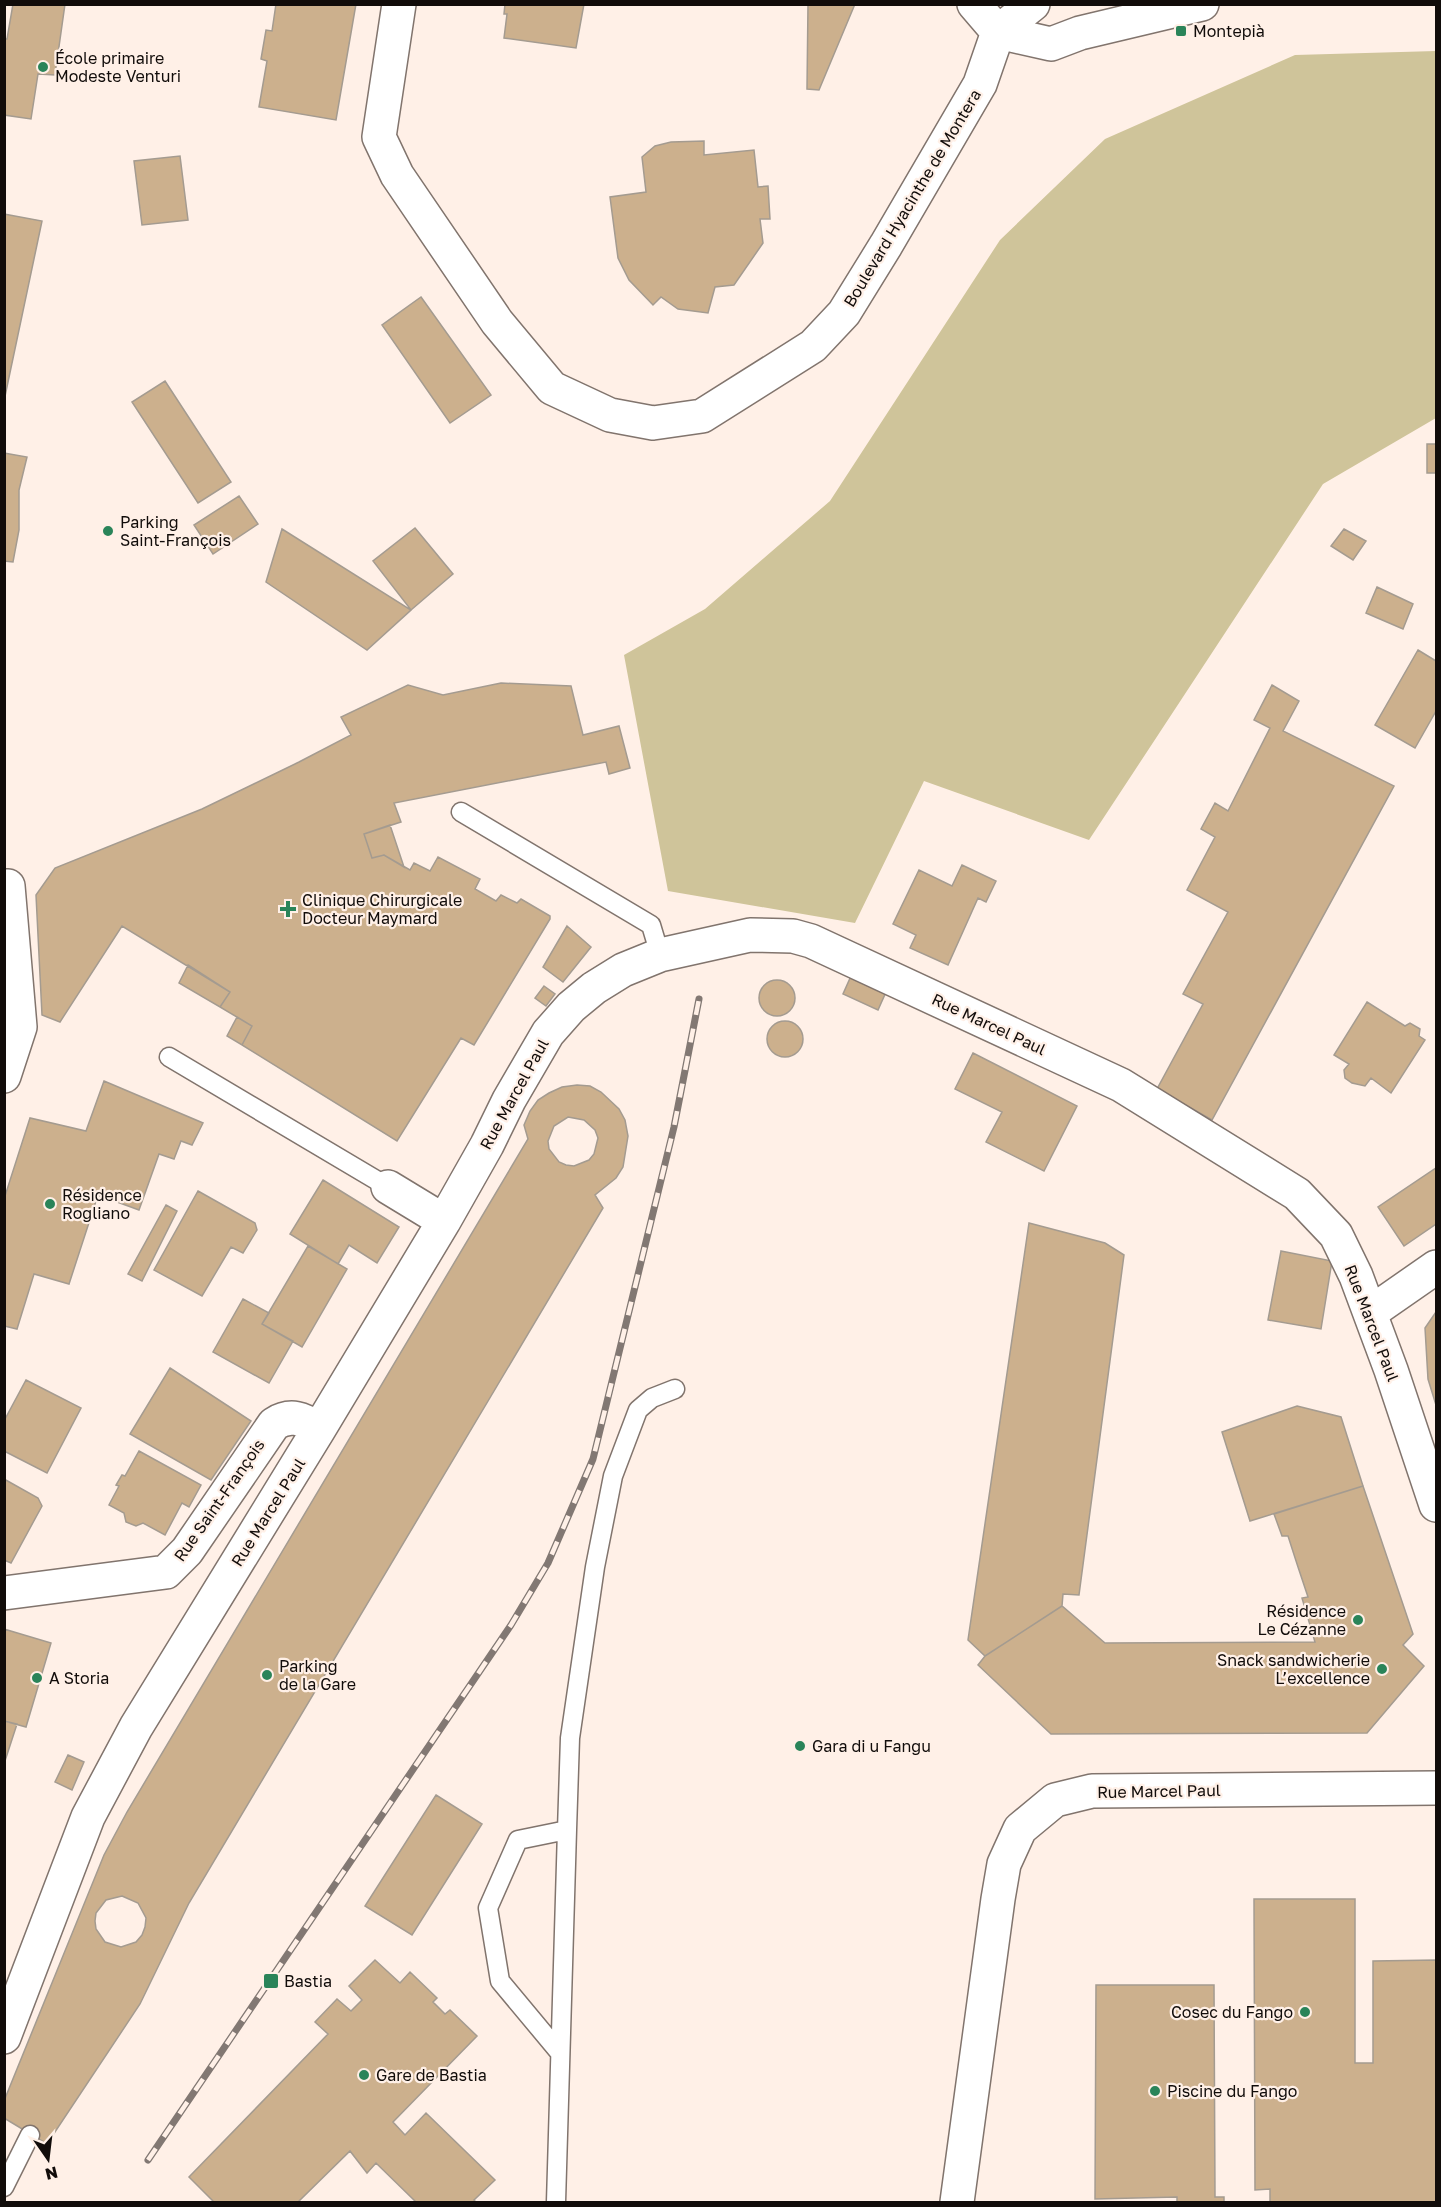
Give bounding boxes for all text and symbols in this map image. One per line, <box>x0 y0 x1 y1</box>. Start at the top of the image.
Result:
place label: Montepià <box>1193 21 1265 41</box>
marker: Montepià <box>1174 24 1188 38</box>
place label: École primaire Modeste Venturi <box>55 48 181 86</box>
marker: École primaire Modeste Venturi <box>36 60 50 74</box>
street label: Boulevard Hyacinthe de Montera <box>839 86 985 310</box>
place label: Parking Saint-François <box>120 512 231 550</box>
marker: Parking Saint-François <box>101 524 115 538</box>
place label: Clinique Chirurgicale Docteur Maymard <box>302 890 462 928</box>
marker: Clinique Chirurgicale Docteur Maymard <box>279 900 297 918</box>
street label: Rue Marcel Paul <box>929 989 1049 1059</box>
street label: Rue Marcel Paul <box>475 1035 553 1153</box>
place label: Résidence Rogliano <box>62 1185 142 1223</box>
marker: Résidence Rogliano <box>43 1197 57 1211</box>
street label: Rue Marcel Paul <box>1341 1262 1403 1384</box>
street label: Rue Saint-François <box>169 1435 269 1565</box>
street label: Rue Marcel Paul <box>227 1454 309 1570</box>
place label: Résidence Le Cézanne <box>1257 1601 1346 1639</box>
marker: Résidence Le Cézanne <box>1351 1613 1365 1627</box>
place label: Snack sandwicherie L’excellence <box>1217 1650 1370 1688</box>
place label: Parking de la Gare <box>279 1656 356 1694</box>
marker: Snack sandwicherie L’excellence <box>1375 1662 1389 1676</box>
place label: A Storia <box>49 1668 109 1688</box>
marker: Parking de la Gare <box>260 1668 274 1682</box>
marker: A Storia <box>30 1671 44 1685</box>
place label: Gara di u Fangu <box>812 1736 931 1756</box>
marker: Gara di u Fangu <box>793 1739 807 1753</box>
street label: Rue Marcel Paul <box>1097 1780 1221 1802</box>
place label: Bastia <box>284 1971 332 1991</box>
marker: Bastia <box>262 1972 280 1990</box>
place label: Cosec du Fango <box>1171 2002 1293 2022</box>
marker: Cosec du Fango <box>1298 2005 1312 2019</box>
place label: Gare de Bastia <box>376 2065 487 2085</box>
marker: Gare de Bastia <box>357 2068 371 2082</box>
place label: Piscine du Fango <box>1167 2081 1297 2101</box>
marker: Piscine du Fango <box>1148 2084 1162 2098</box>
north arrow <box>18 2129 78 2189</box>
text: N <box>43 2162 60 2185</box>

